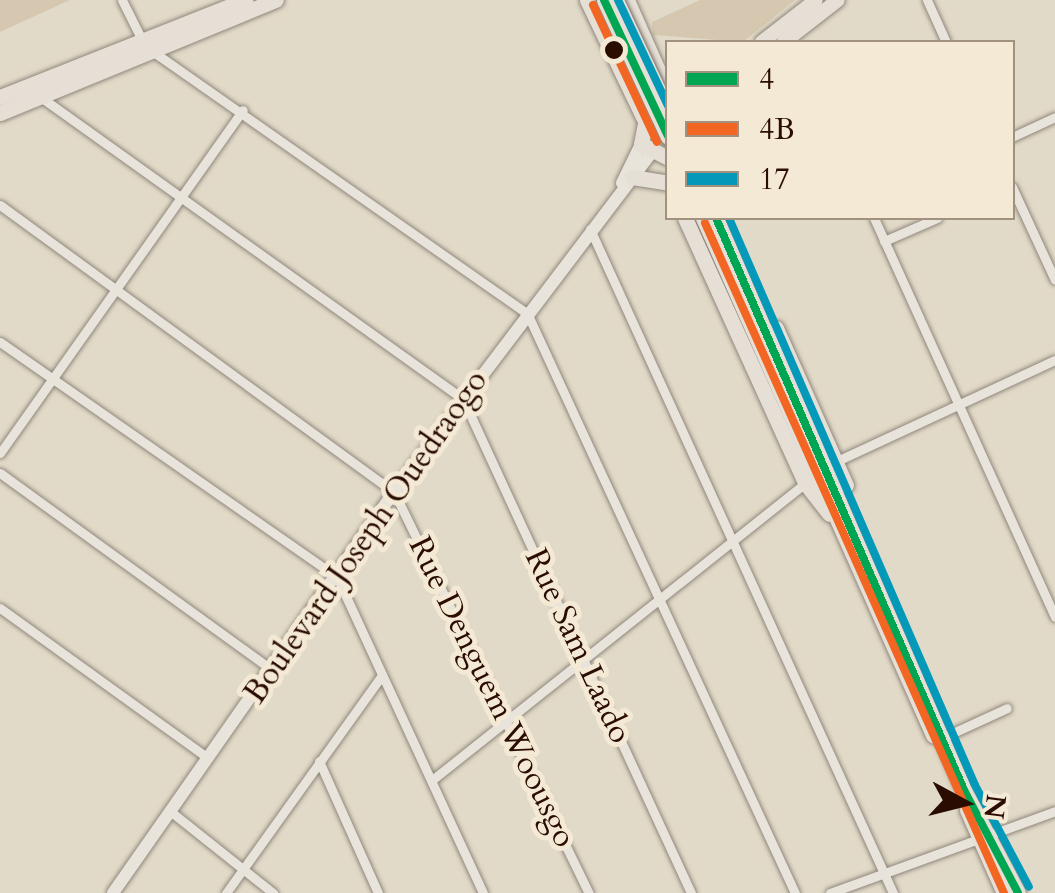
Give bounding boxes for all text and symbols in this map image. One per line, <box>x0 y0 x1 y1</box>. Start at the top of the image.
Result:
unlabelled marker <box>604 40 624 60</box>
legend <box>665 40 1015 220</box>
text: 4 <box>759 59 774 100</box>
text: 4B <box>759 109 795 150</box>
text: 17 <box>759 159 790 200</box>
street label: Boulevard Joseph Ouedraogo <box>236 363 496 711</box>
street label: Rue Denguem Woousgo <box>400 530 584 854</box>
street label: Rue Sam Laado <box>516 543 640 749</box>
north arrow <box>915 753 1015 853</box>
text: N <box>974 792 1015 821</box>

